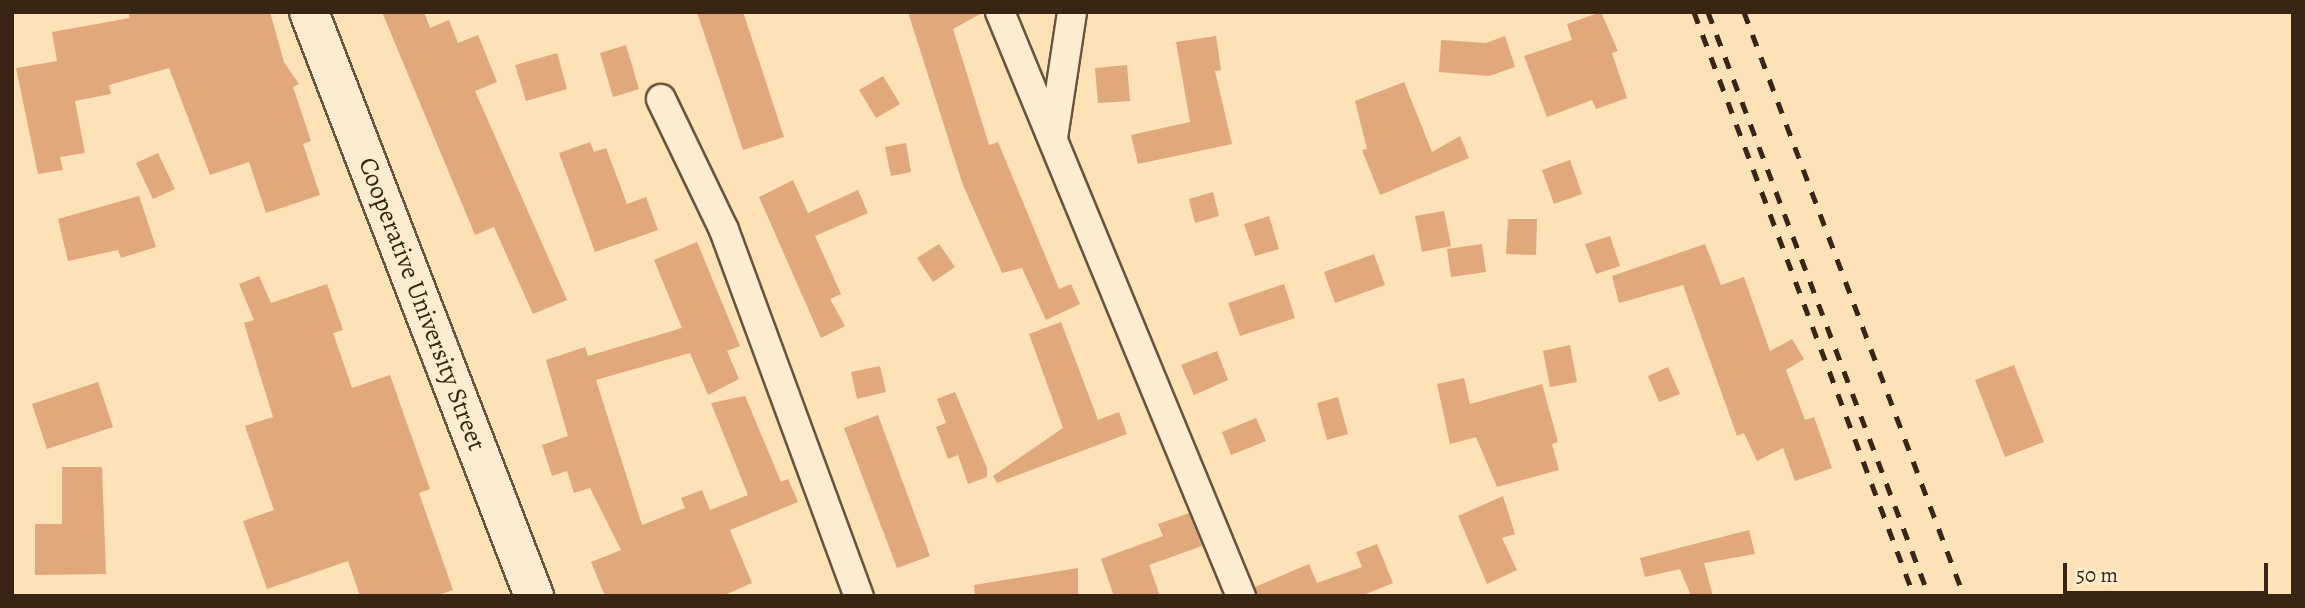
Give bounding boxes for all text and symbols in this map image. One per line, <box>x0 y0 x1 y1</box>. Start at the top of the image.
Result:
street label: Cooperative University Street <box>352 153 492 455</box>
scale bar <box>2067 548 2272 592</box>
text: 50 m <box>2076 561 2118 589</box>

